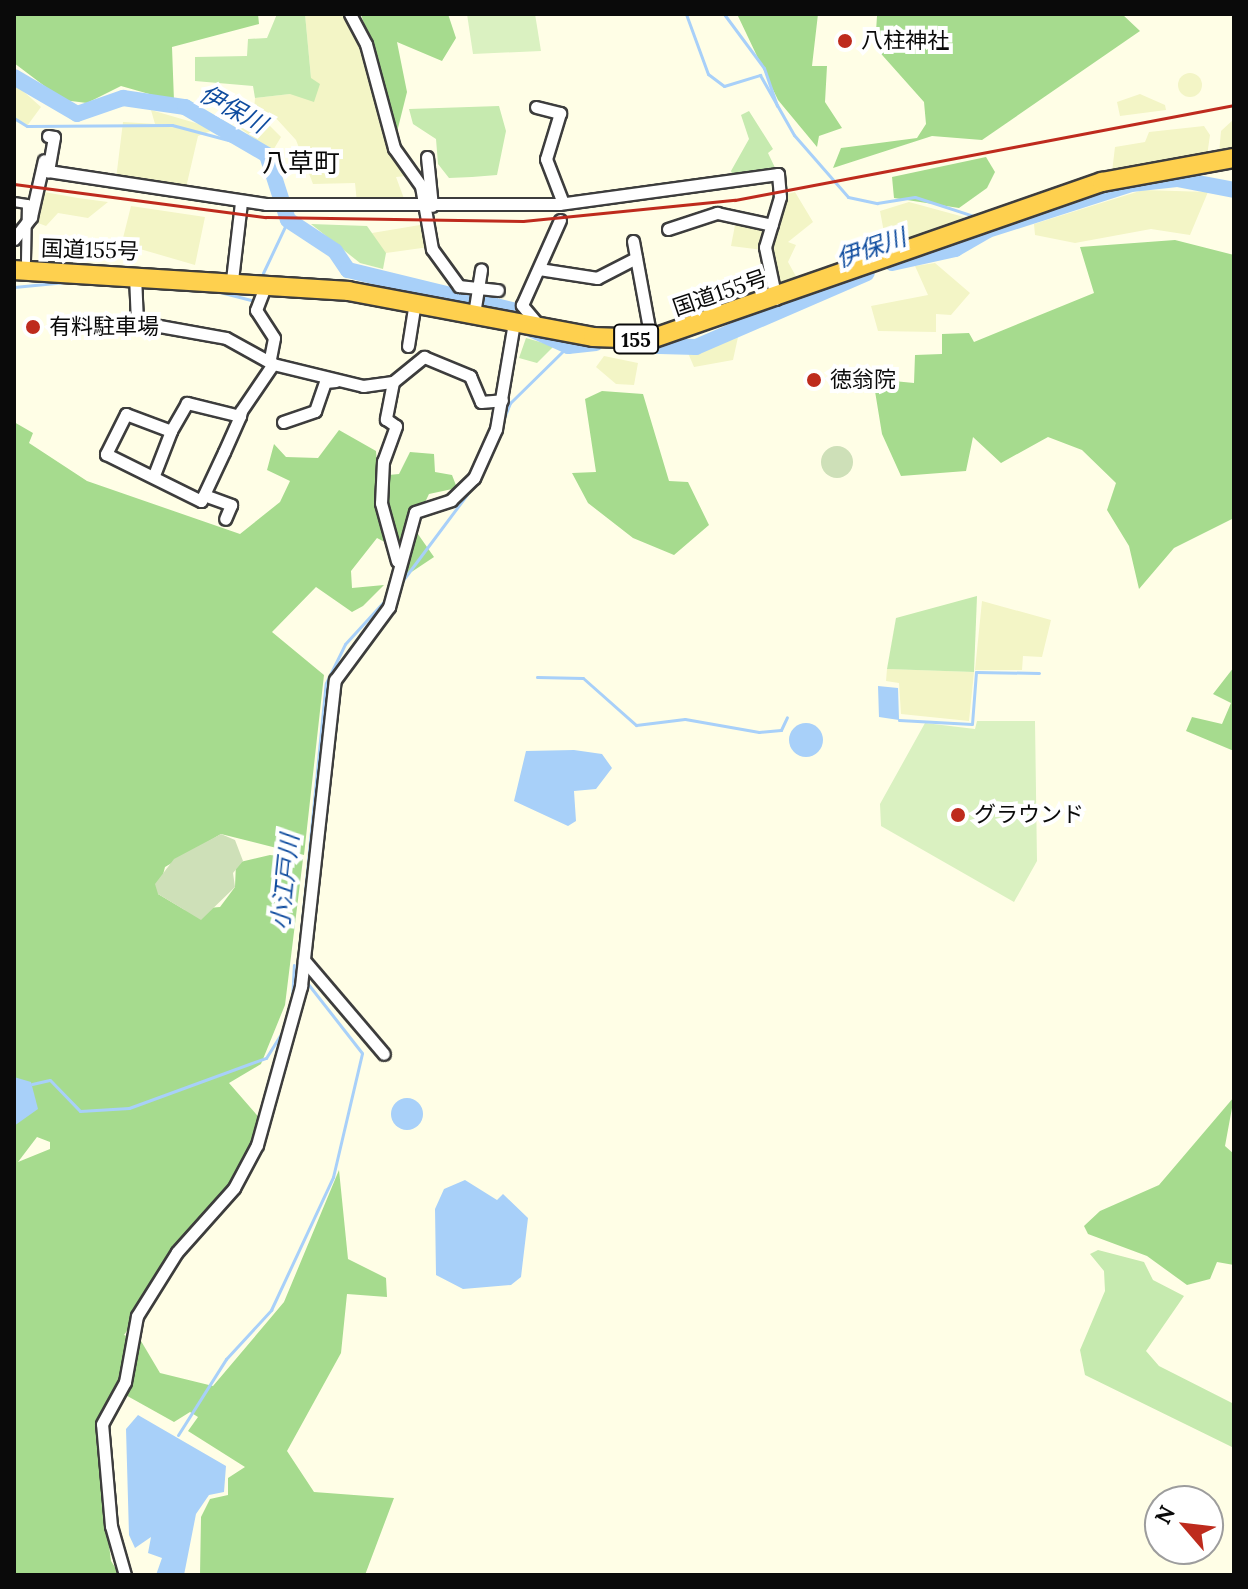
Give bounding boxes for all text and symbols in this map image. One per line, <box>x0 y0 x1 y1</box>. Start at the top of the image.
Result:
place label: 八柱神社 <box>861 28 949 54</box>
marker: 八柱神社 <box>836 32 854 50</box>
water label: 伊保川 <box>195 79 271 139</box>
district label: 八草町 <box>262 147 340 179</box>
water label: 伊保川 <box>832 223 910 273</box>
street label: 国道155号 <box>41 235 139 265</box>
street label: 国道155号 <box>669 265 771 321</box>
place label: 有料駐車場 <box>49 314 159 340</box>
marker: 有料駐車場 <box>24 318 42 336</box>
road number: 155 <box>612 323 660 355</box>
place label: 徳翁院 <box>830 367 896 393</box>
marker: 徳翁院 <box>805 371 823 389</box>
place label: グラウンド <box>974 802 1084 828</box>
marker: グラウンド <box>949 806 967 824</box>
water label: 小江戸川 <box>266 833 304 931</box>
north arrow <box>1144 1485 1224 1565</box>
text: N <box>1148 1501 1181 1529</box>

